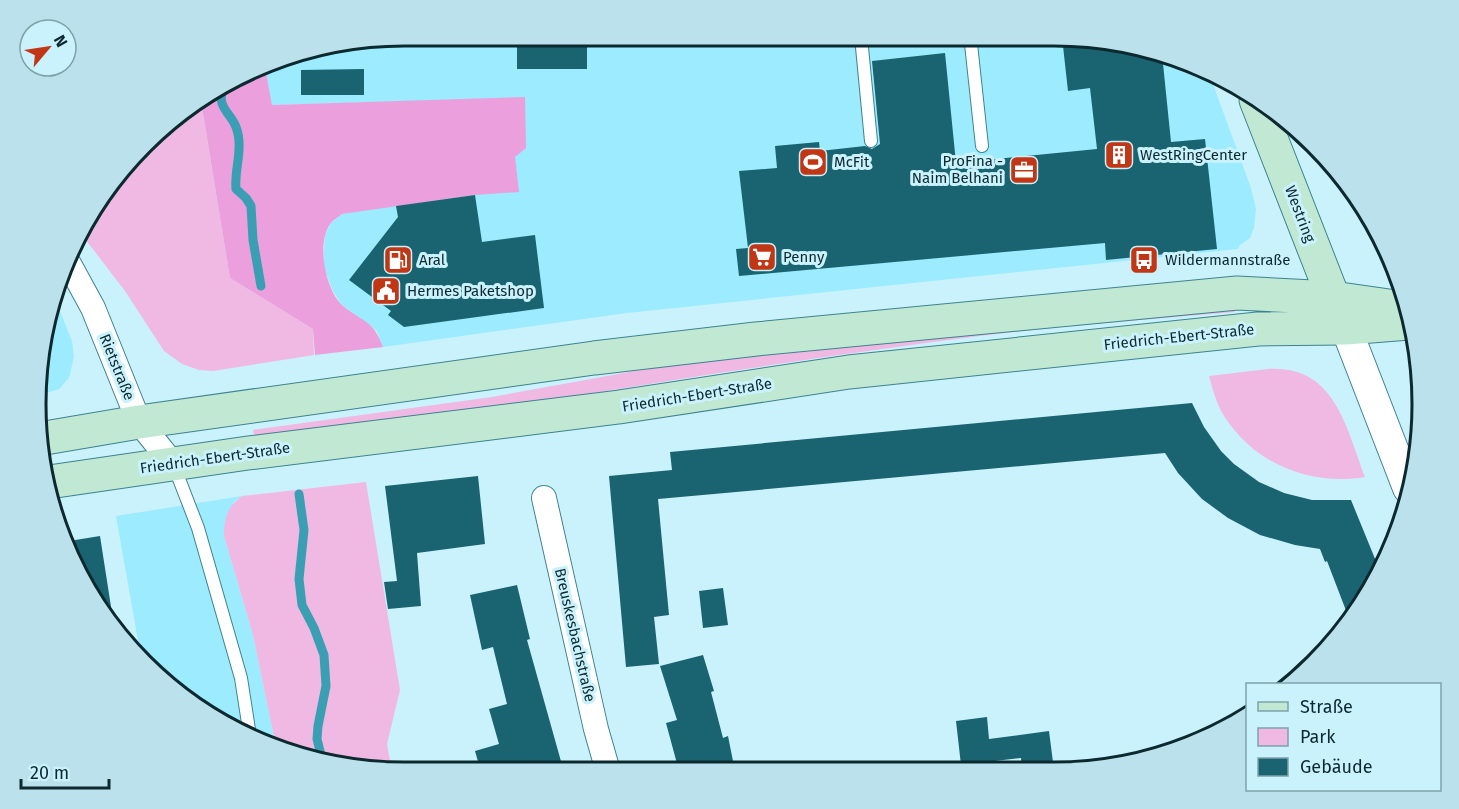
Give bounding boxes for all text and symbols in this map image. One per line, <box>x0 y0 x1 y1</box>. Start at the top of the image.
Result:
north arrow <box>18 18 78 78</box>
text: N <box>50 32 72 50</box>
building icon: WestRingCenter <box>1103 139 1135 171</box>
sports icon: McFit <box>797 146 829 178</box>
place label: WestRingCenter <box>1140 146 1247 164</box>
place label: ProFina - Naim Belhani <box>912 152 1003 187</box>
place label: McFit <box>834 153 870 171</box>
office icon: ProFina - Naim Belhani <box>1008 154 1040 186</box>
street label: Westring <box>1281 183 1319 245</box>
supermarket icon: Penny <box>746 241 778 273</box>
fuel station icon: Aral <box>382 244 414 276</box>
bus stop icon: Wildermannstraße <box>1128 244 1160 276</box>
place label: Penny <box>783 248 825 266</box>
place label: Aral <box>419 251 446 269</box>
place label: Wildermannstraße <box>1165 251 1290 269</box>
public building icon: Hermes Paketshop <box>370 275 402 307</box>
place label: Hermes Paketshop <box>407 282 534 300</box>
street label: Friedrich-Ebert-Straße <box>1103 320 1255 354</box>
street label: Rietstraße <box>96 331 138 403</box>
street label: Friedrich-Ebert-Straße <box>621 374 773 416</box>
street label: Friedrich-Ebert-Straße <box>139 439 291 477</box>
street label: Breuskesbachstraße <box>551 566 599 704</box>
legend <box>1246 683 1441 791</box>
text: Straße <box>1300 696 1353 718</box>
text: Park <box>1300 726 1336 748</box>
scale bar <box>21 752 110 790</box>
text: Gebäude <box>1300 756 1373 778</box>
text: 20 m <box>30 762 69 784</box>

